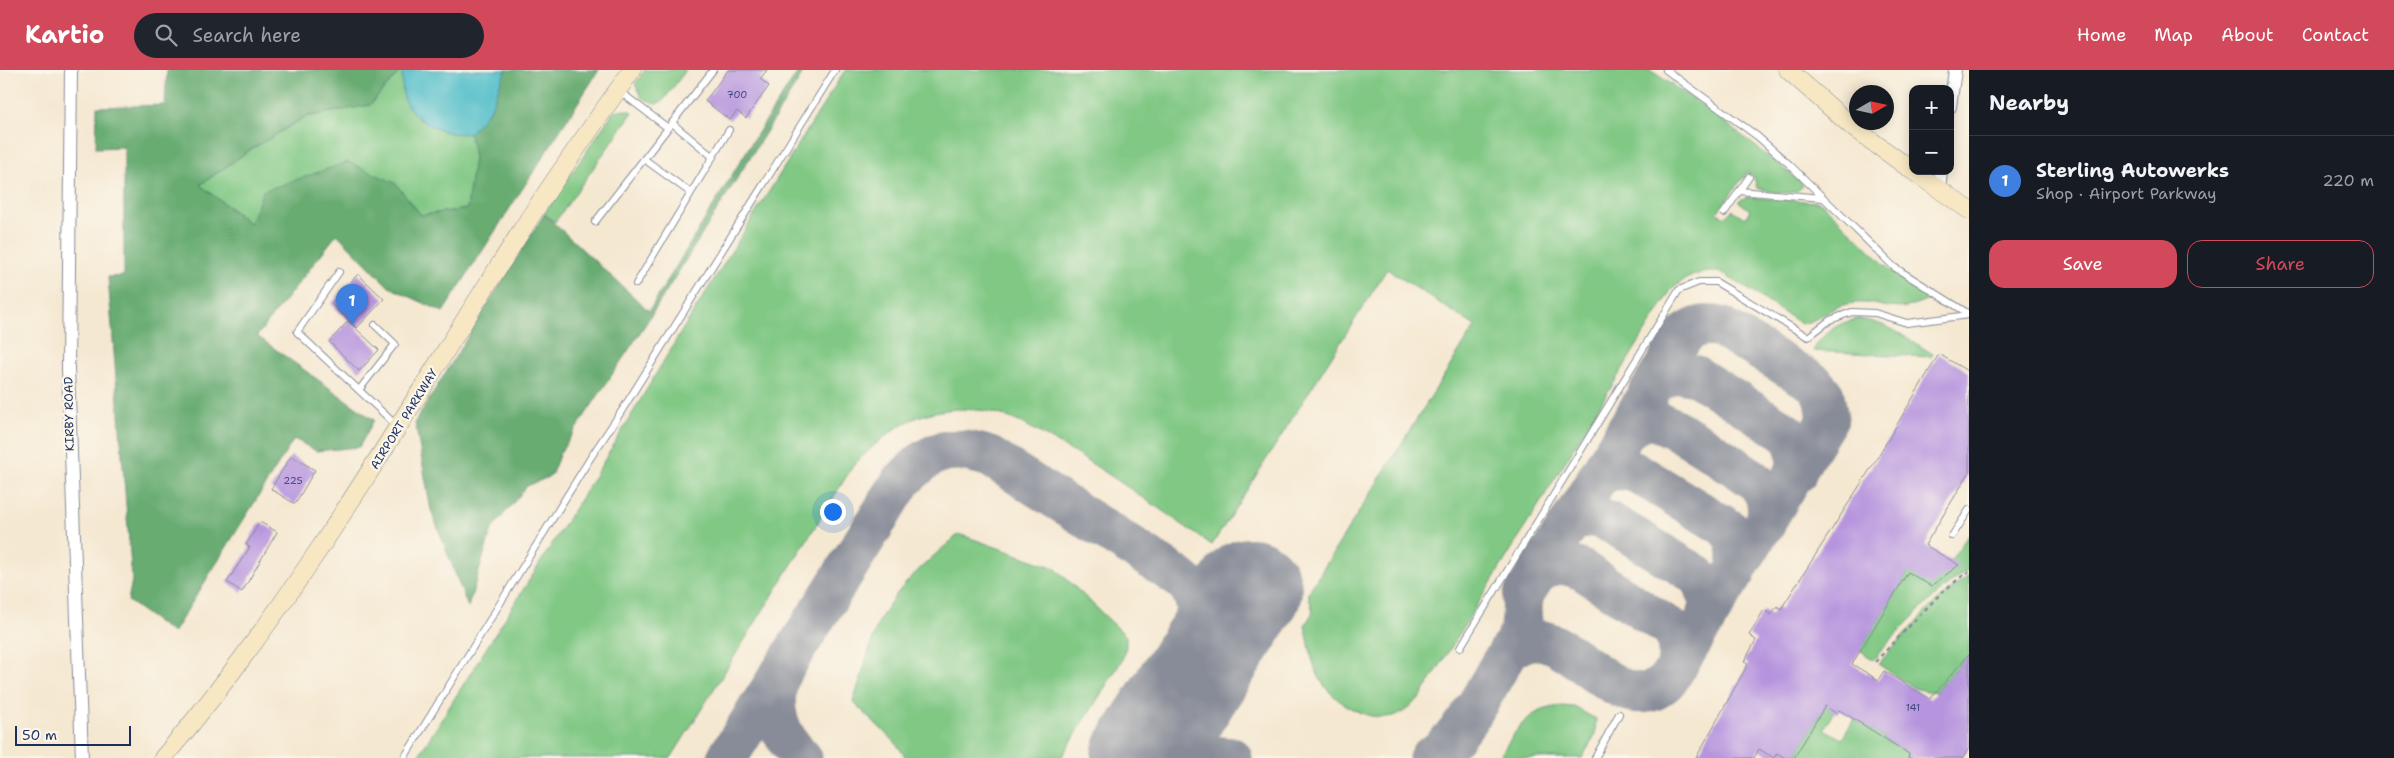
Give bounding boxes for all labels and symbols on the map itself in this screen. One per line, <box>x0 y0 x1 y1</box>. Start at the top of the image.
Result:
north arrow <box>1849 85 1894 130</box>
house number: 700 <box>727 88 747 101</box>
pin: 1 <box>336 284 368 325</box>
street label: AIRPORT PARKWAY <box>366 365 442 472</box>
street label: KIRBY ROAD <box>60 376 78 451</box>
house number: 225 <box>283 474 303 487</box>
your location <box>820 499 846 525</box>
house number: 141 <box>1906 701 1920 714</box>
scale bar <box>15 723 131 746</box>

